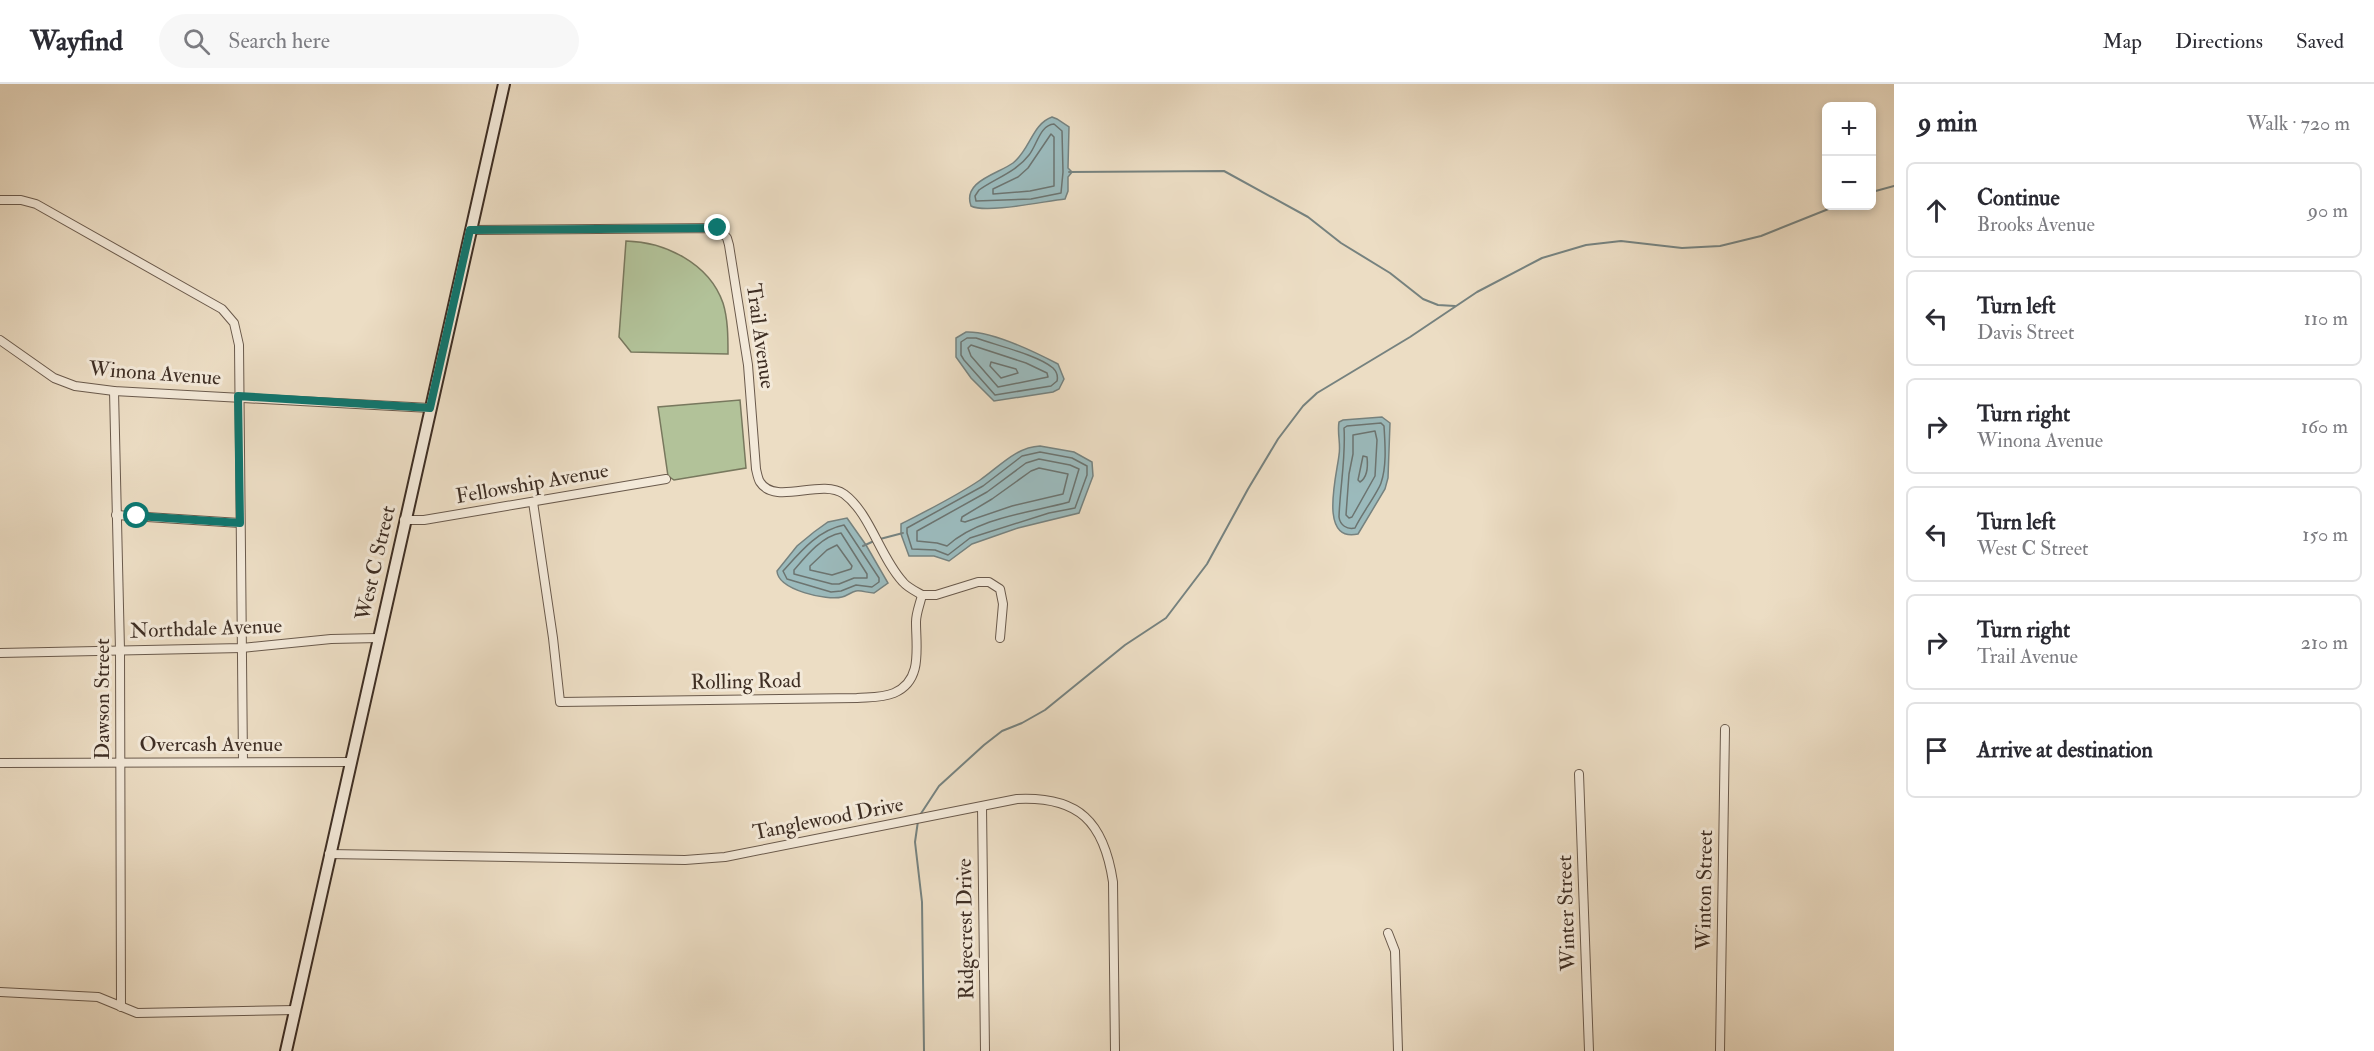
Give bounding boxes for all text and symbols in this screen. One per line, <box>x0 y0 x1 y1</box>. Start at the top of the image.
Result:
search box <box>159 14 579 68</box>
text: Wayfind <box>30 24 123 59</box>
icon: search <box>180 25 213 58</box>
text: Search here <box>228 27 330 55</box>
text: Map <box>2102 28 2142 55</box>
text: Directions <box>2175 28 2263 55</box>
text: Saved <box>2296 28 2344 55</box>
map controls <box>1822 102 1876 210</box>
button: + <box>1822 102 1876 156</box>
text: 9 min <box>1918 107 1977 139</box>
text: Walk · 720 m <box>2247 111 2350 136</box>
button: − <box>1822 156 1876 210</box>
text: Continue <box>1977 184 2060 212</box>
icon: ahead <box>1920 194 1953 227</box>
text: 90 m <box>2308 198 2348 223</box>
text: Brooks Avenue <box>1977 212 2095 237</box>
route end <box>704 214 730 240</box>
street label: Trail Avenue <box>740 282 781 391</box>
text: Turn left <box>1977 292 2056 320</box>
icon: left <box>1920 302 1953 335</box>
text: 110 m <box>2304 306 2348 331</box>
text: Davis Street <box>1977 320 2074 345</box>
street label: Winona Avenue <box>87 355 222 392</box>
text: Turn right <box>1977 400 2070 428</box>
icon: right <box>1920 410 1953 443</box>
text: 160 m <box>2301 414 2348 439</box>
text: Winona Avenue <box>1977 428 2103 453</box>
street label: Fellowship Avenue <box>454 457 611 510</box>
route start <box>123 502 149 528</box>
street label: West C Street <box>349 503 402 624</box>
text: Turn left <box>1977 508 2056 536</box>
icon: left <box>1920 518 1953 551</box>
text: 150 m <box>2302 522 2348 547</box>
text: West C Street <box>1977 536 2089 561</box>
street label: Northdale Avenue <box>129 612 283 645</box>
text: Turn right <box>1977 616 2070 644</box>
icon: right <box>1920 626 1953 659</box>
text: 210 m <box>2301 630 2348 655</box>
street label: Dawson Street <box>89 638 116 760</box>
text: Trail Avenue <box>1977 644 2078 669</box>
street label: Rolling Road <box>690 667 802 696</box>
street label: Overcash Avenue <box>140 731 283 758</box>
icon: arrive <box>1920 734 1953 767</box>
text: Arrive at destination <box>1977 736 2153 764</box>
street label: Tanglewood Drive <box>750 791 906 846</box>
street label: Winton Street <box>1690 829 1719 951</box>
street label: Winter Street <box>1551 854 1582 972</box>
street label: Ridgecrest Drive <box>951 858 980 1000</box>

